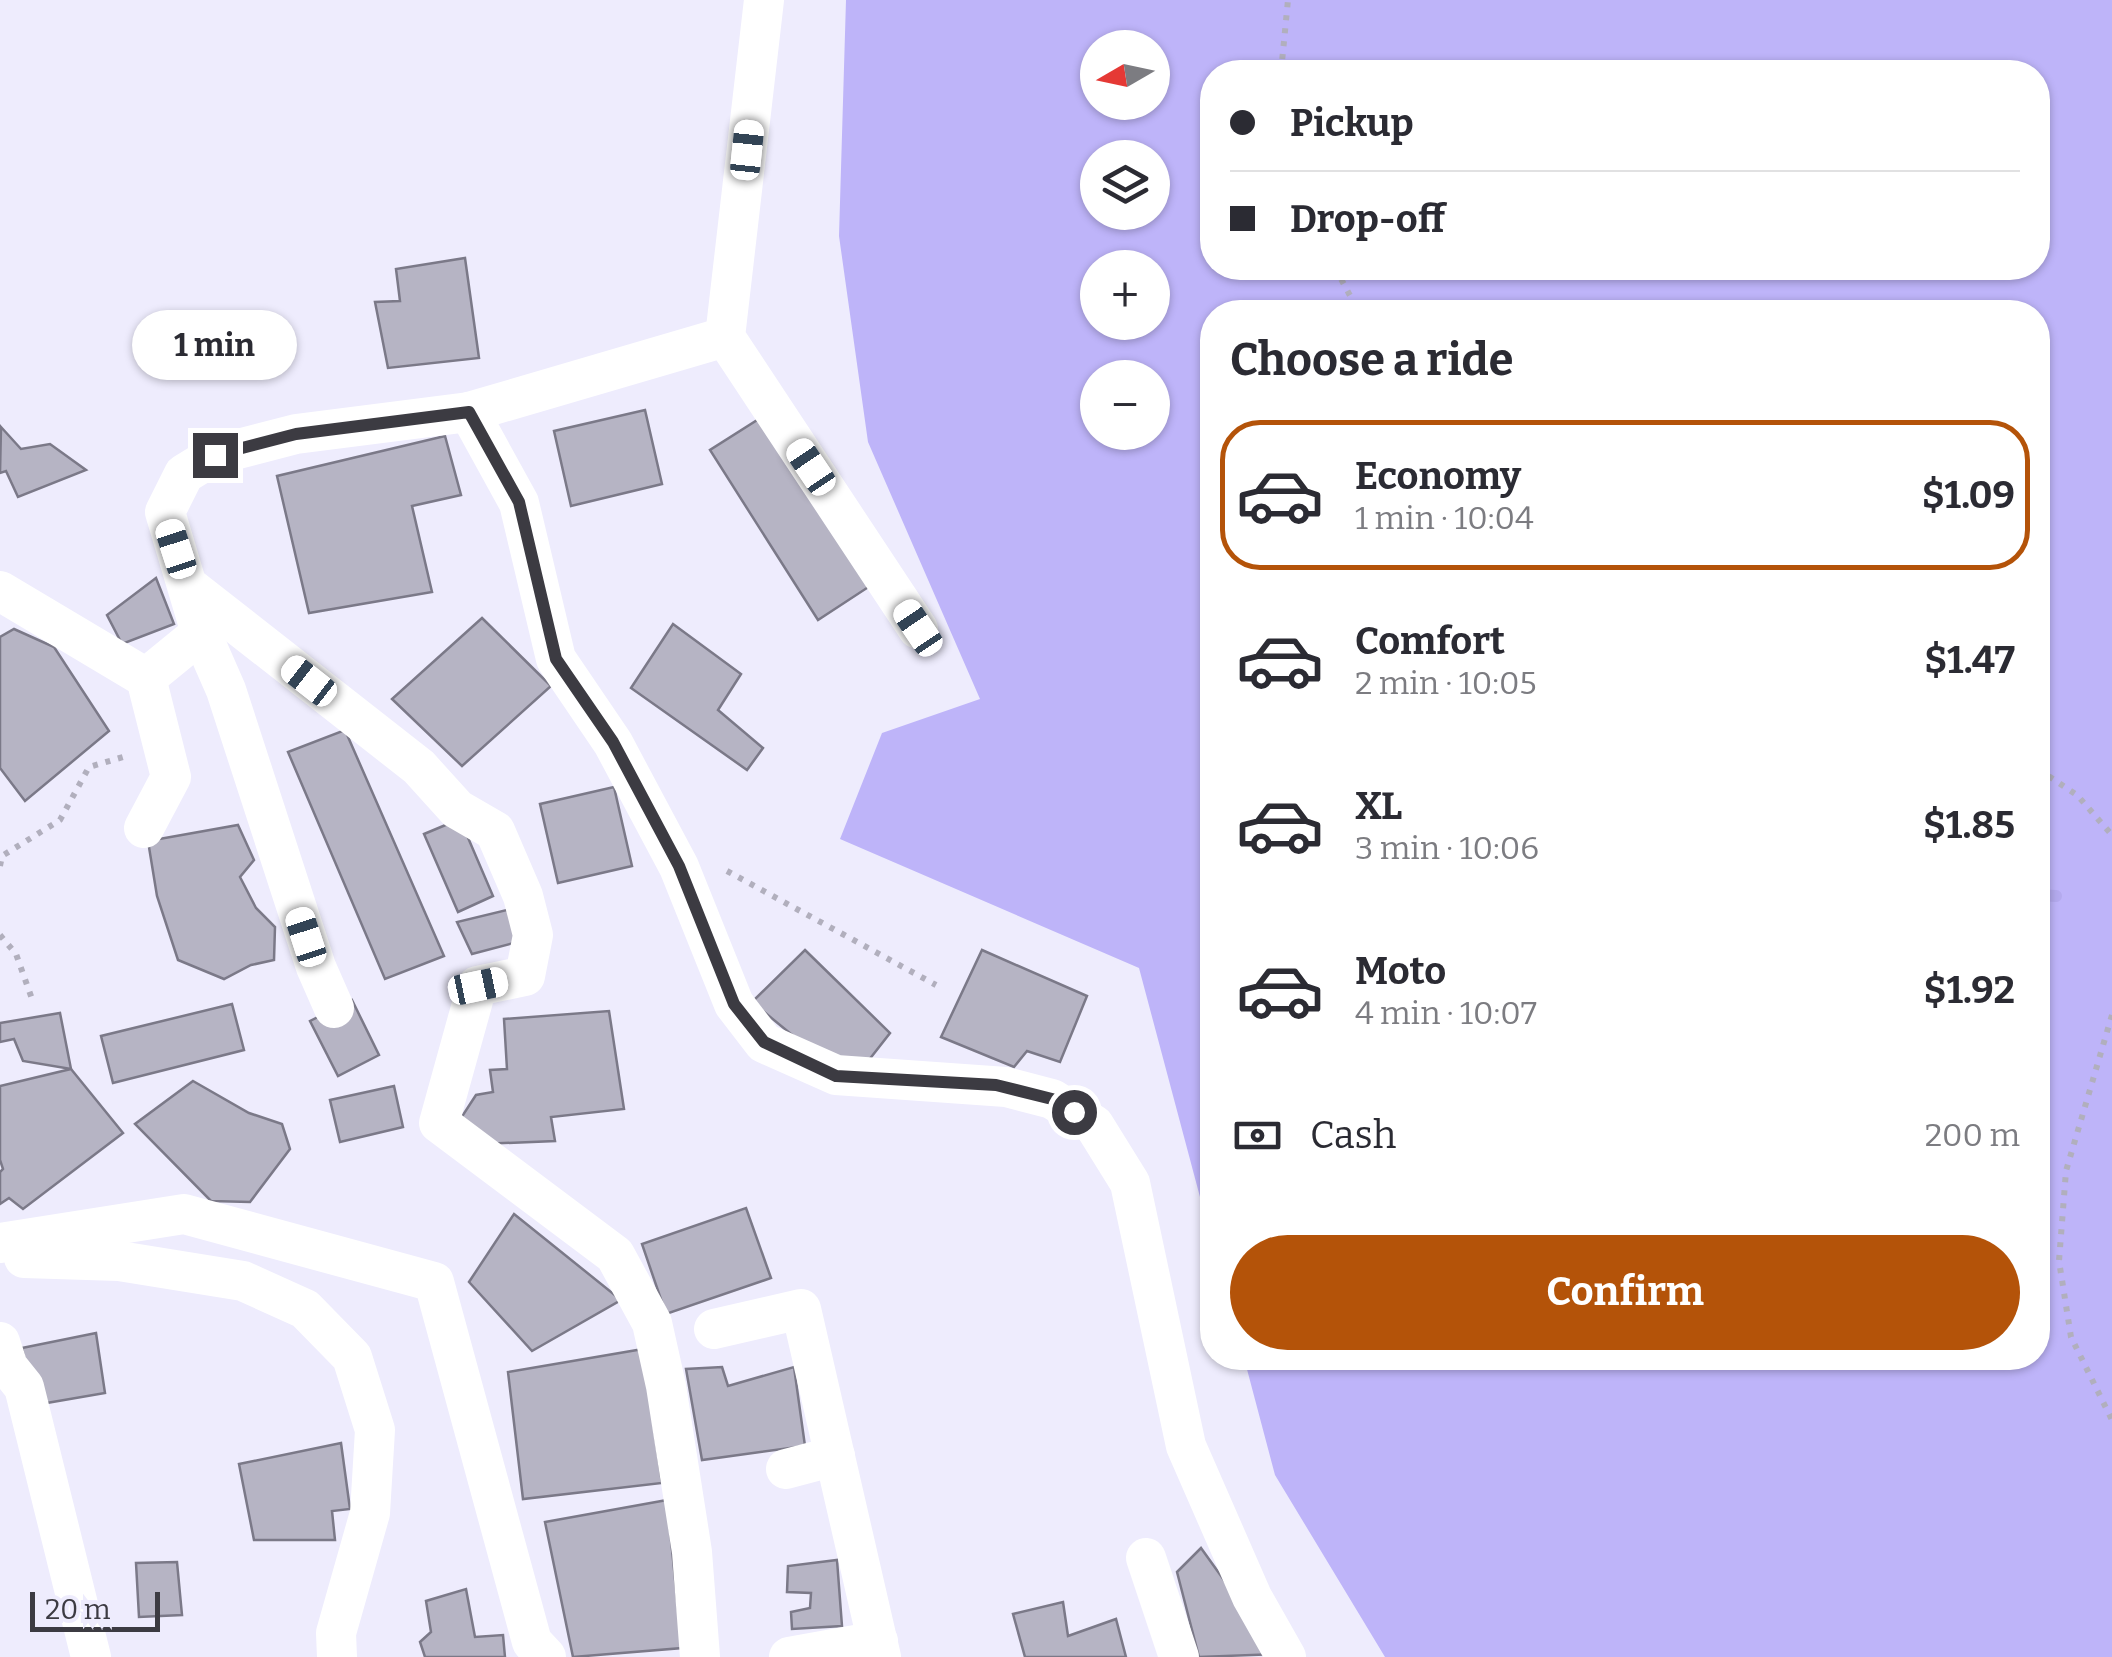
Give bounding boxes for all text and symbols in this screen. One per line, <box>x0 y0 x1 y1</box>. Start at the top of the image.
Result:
north arrow <box>1080 30 1170 120</box>
map controls <box>1080 30 1170 450</box>
text: Pickup <box>1290 100 1414 146</box>
car <box>729 119 765 181</box>
button: layers <box>1080 140 1170 230</box>
text: Drop-off <box>1290 196 1445 242</box>
button: + <box>1080 250 1170 340</box>
callout: 1 min <box>132 310 298 380</box>
text: 1 min <box>174 326 255 364</box>
text: Choose a ride <box>1230 333 1513 387</box>
button: − <box>1080 360 1170 450</box>
route end <box>193 433 238 478</box>
car <box>782 434 840 500</box>
icon: car <box>1235 450 1325 540</box>
text: Economy <box>1355 453 1521 499</box>
text: $1.09 <box>1922 472 2015 518</box>
text: 1 min · 10:04 <box>1355 499 1534 537</box>
car <box>152 516 200 582</box>
car <box>889 595 947 661</box>
icon: car <box>1235 615 1325 705</box>
text: Comfort <box>1355 618 1505 664</box>
text: $1.47 <box>1924 637 2015 683</box>
car <box>276 651 342 711</box>
text: 2 min · 10:05 <box>1355 664 1537 702</box>
icon: car <box>1235 780 1325 870</box>
text: XL <box>1355 783 1402 829</box>
text: $1.85 <box>1923 802 2015 848</box>
text: 3 min · 10:06 <box>1355 829 1539 867</box>
car <box>282 904 330 970</box>
icon: car <box>1235 945 1325 1035</box>
text: Moto <box>1355 948 1446 994</box>
car <box>446 965 510 1007</box>
text: $1.92 <box>1924 967 2015 1013</box>
text: 4 min · 10:07 <box>1355 994 1537 1032</box>
route start <box>1052 1090 1097 1135</box>
icon: cash <box>1230 1108 1285 1163</box>
text: Cash <box>1310 1112 1396 1158</box>
text: 200 m <box>1925 1116 2020 1154</box>
button: Confirm <box>1230 1235 2020 1350</box>
scale bar <box>30 1587 160 1632</box>
text: 20 m <box>45 1593 111 1626</box>

